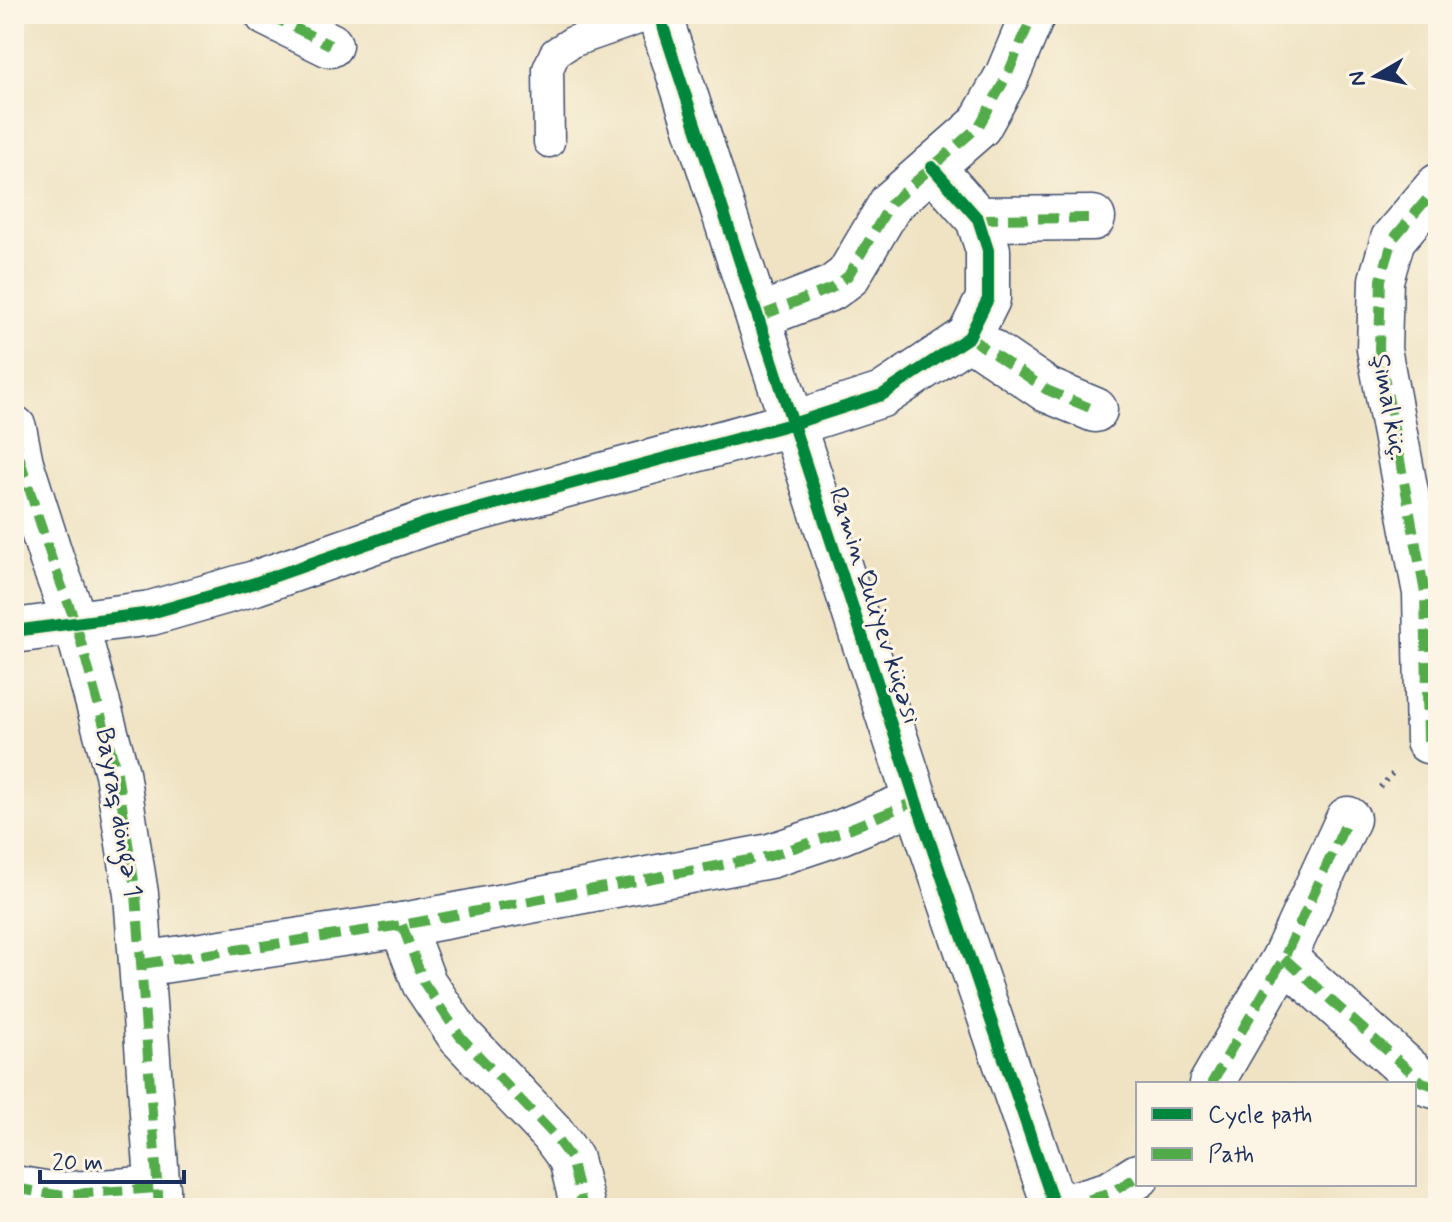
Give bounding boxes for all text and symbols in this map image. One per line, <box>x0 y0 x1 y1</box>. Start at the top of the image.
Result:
north arrow <box>1336 36 1416 116</box>
text: N <box>1343 69 1373 88</box>
street label: Şimal küç. <box>1363 351 1415 463</box>
street label: Ramin Quliyev küçəsi <box>820 483 928 728</box>
street label: Bayraq döngə 1 <box>83 725 150 900</box>
legend <box>1136 1082 1416 1186</box>
text: Cycle path <box>1208 1100 1313 1131</box>
scale bar <box>40 1134 184 1184</box>
text: Path <box>1208 1140 1254 1171</box>
text: 20 m <box>52 1148 103 1179</box>

